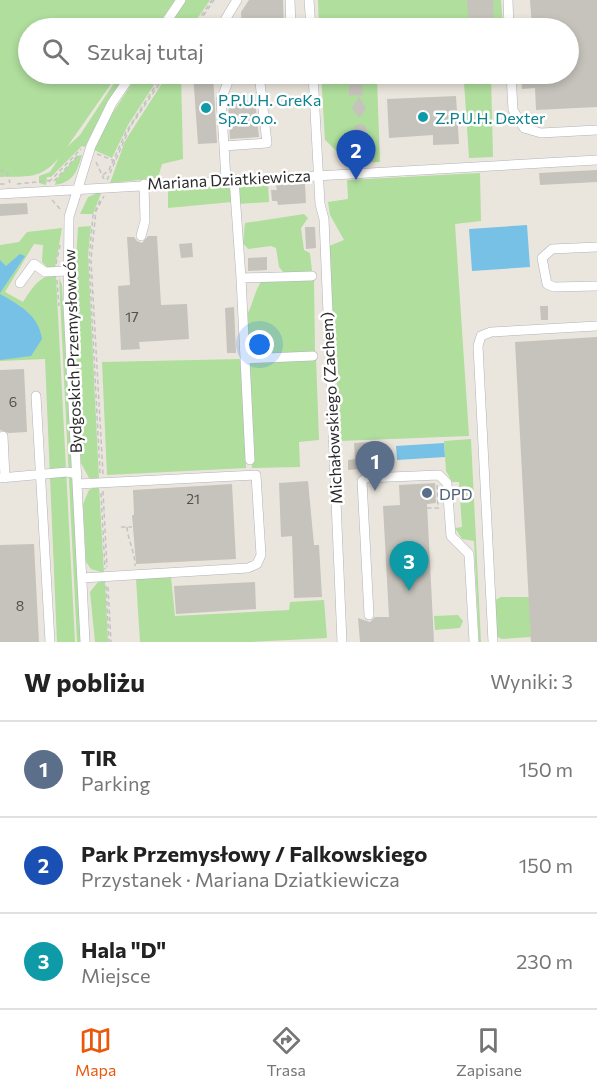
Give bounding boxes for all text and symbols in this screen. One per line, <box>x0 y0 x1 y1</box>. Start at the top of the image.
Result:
search box <box>18 18 579 84</box>
icon: search <box>39 35 72 68</box>
text: Szukaj tutaj <box>87 38 204 65</box>
place label: P.P.U.H. GreKa Sp.z o.o. <box>218 90 321 127</box>
marker: P.P.U.H. GreKa Sp.z o.o. <box>199 101 213 115</box>
place label: Z.P.U.H. Dexter <box>435 108 546 127</box>
marker: Z.P.U.H. Dexter <box>416 110 430 124</box>
pin: 2 <box>336 130 376 180</box>
street label: Mariana Dziatkiewicza <box>147 165 311 193</box>
street label: Bydgoskich Przemysłowców <box>59 248 85 453</box>
house number: 17 <box>125 308 139 325</box>
street label: Michałowskiego (Zachem) <box>316 311 346 505</box>
your location <box>245 330 274 359</box>
house number: 6 <box>9 393 17 410</box>
pin: 1 <box>356 442 394 491</box>
place label: DPD <box>439 484 473 503</box>
marker: DPD <box>420 486 434 500</box>
house number: 21 <box>186 490 200 507</box>
pin: 3 <box>390 542 428 591</box>
house number: 8 <box>16 597 24 614</box>
text: W pobliżu <box>24 666 145 697</box>
text: Wyniki: 3 <box>490 669 573 693</box>
text: TIR <box>81 744 117 771</box>
text: 1 <box>39 757 48 781</box>
text: 150 m <box>519 757 573 781</box>
text: Parking <box>81 771 150 795</box>
text: Park Przemysłowy / Falkowskiego <box>81 840 427 867</box>
text: 2 <box>38 853 49 877</box>
text: 150 m <box>519 853 573 877</box>
text: Przystanek · Mariana Dziatkiewicza <box>81 867 400 891</box>
text: Hala "D" <box>81 936 166 963</box>
text: 3 <box>38 949 49 973</box>
text: 230 m <box>516 949 573 973</box>
text: Miejsce <box>81 963 150 987</box>
tab: Mapa <box>75 1024 116 1079</box>
tab: Trasa <box>267 1024 306 1079</box>
tab: Zapisane <box>456 1024 522 1079</box>

